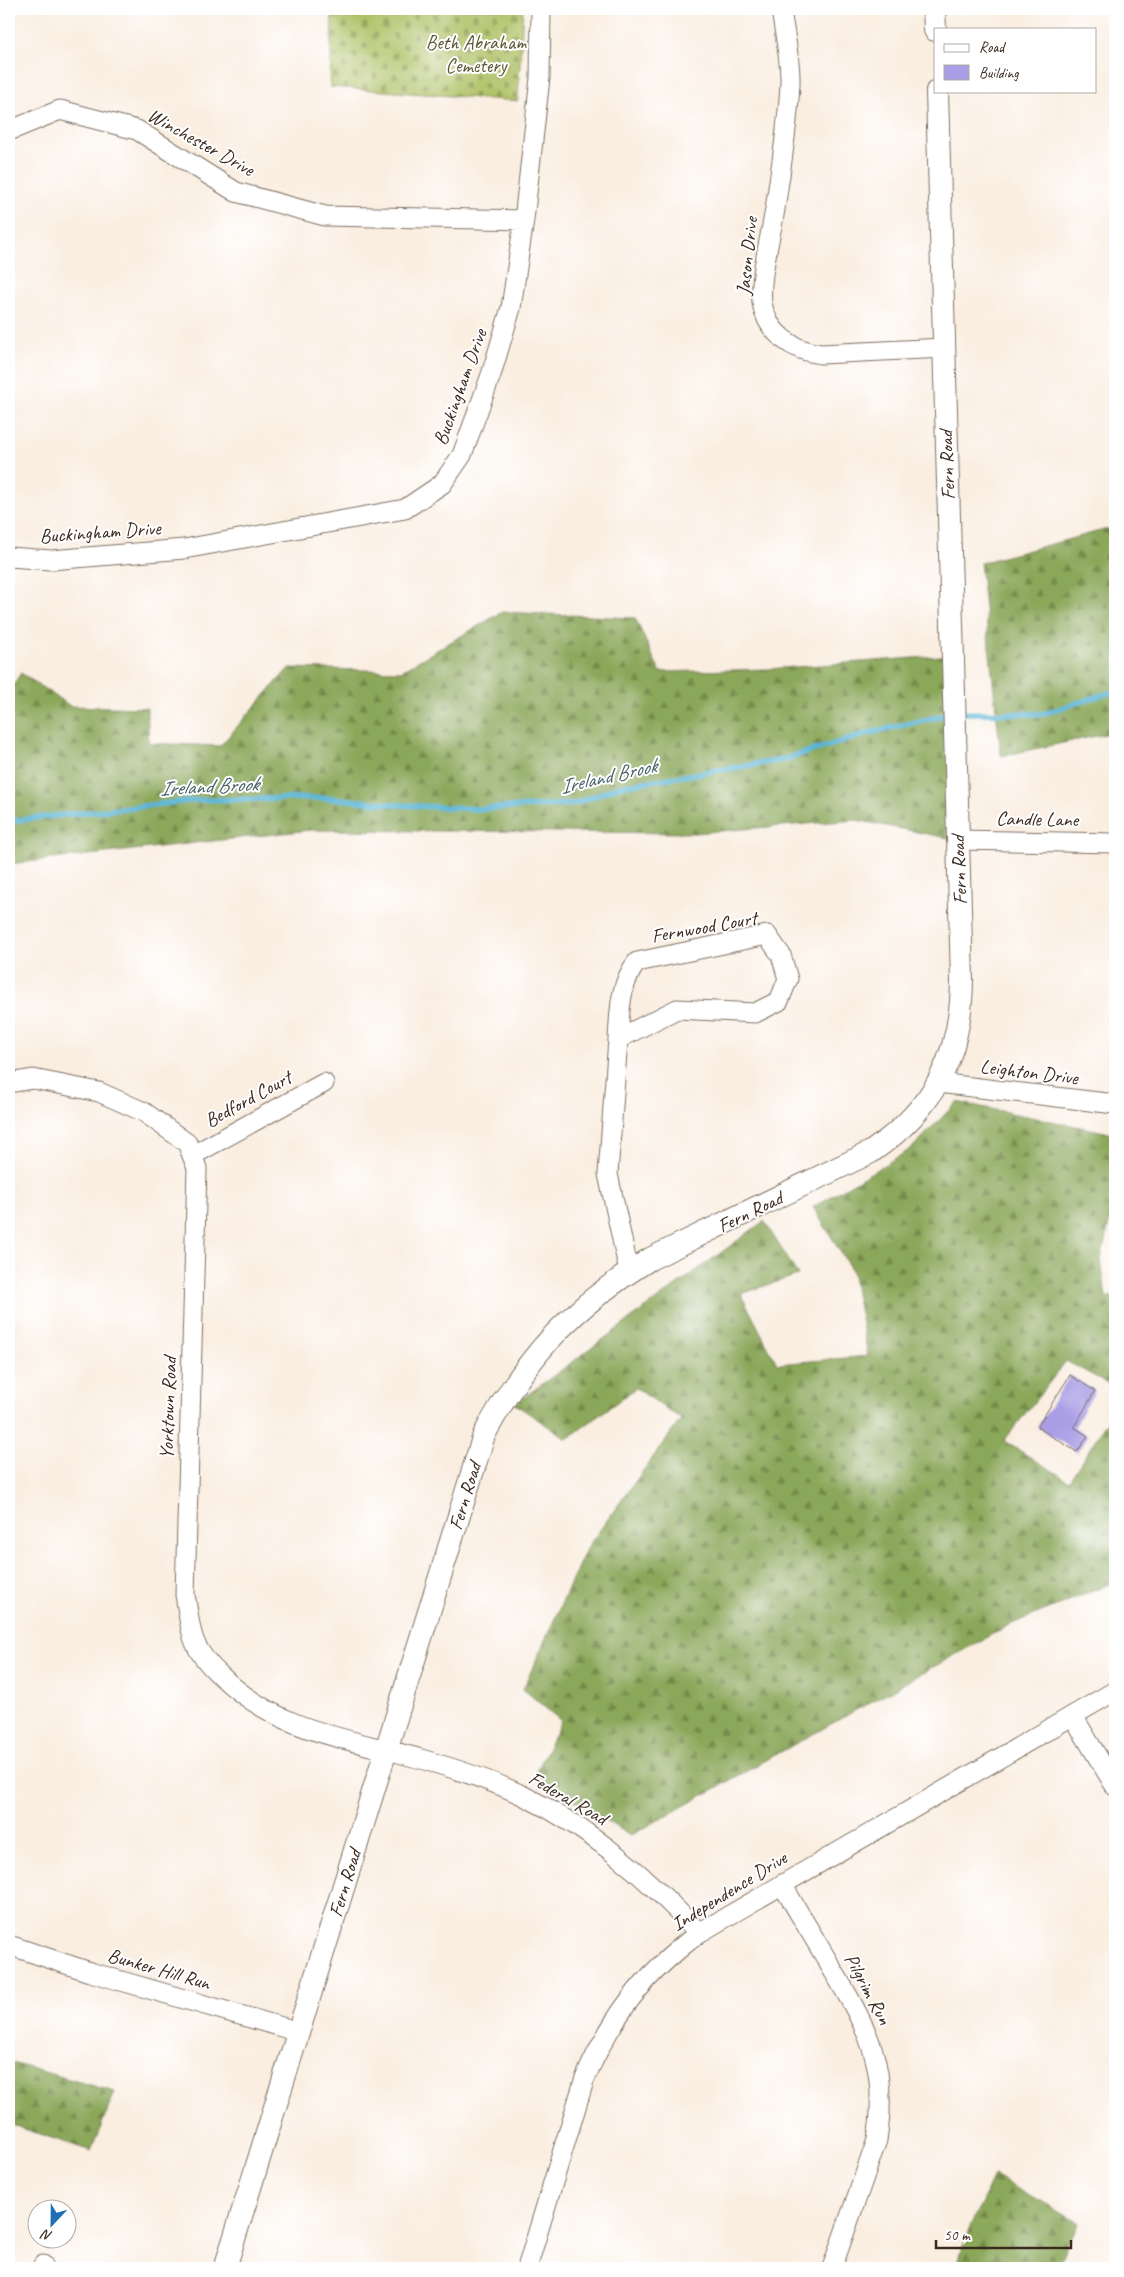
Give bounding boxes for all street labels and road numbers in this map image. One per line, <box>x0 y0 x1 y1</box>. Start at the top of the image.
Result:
street label: Winchester Drive <box>143 102 260 182</box>
street label: Jason Drive <box>730 214 764 297</box>
street label: Buckingham Drive <box>428 324 493 448</box>
street label: Fern Road <box>933 427 961 500</box>
street label: Buckingham Drive <box>39 515 163 549</box>
street label: Candle Lane <box>996 806 1080 832</box>
street label: Fern Road <box>945 832 973 905</box>
street label: Fernwood Court <box>649 905 762 949</box>
street label: Leighton Drive <box>979 1054 1081 1091</box>
street label: Bedford Court <box>200 1063 299 1133</box>
street label: Fern Road <box>713 1184 789 1238</box>
street label: Yorktown Road <box>154 1353 182 1460</box>
street label: Fern Road <box>443 1456 488 1533</box>
street label: Federal Road <box>524 1765 615 1832</box>
street label: Fern Road <box>323 1843 368 1920</box>
street label: Independence Drive <box>667 1845 793 1936</box>
street label: Bunker Hill Run <box>105 1942 214 1996</box>
street label: Pilgrim Run <box>839 1949 898 2030</box>

